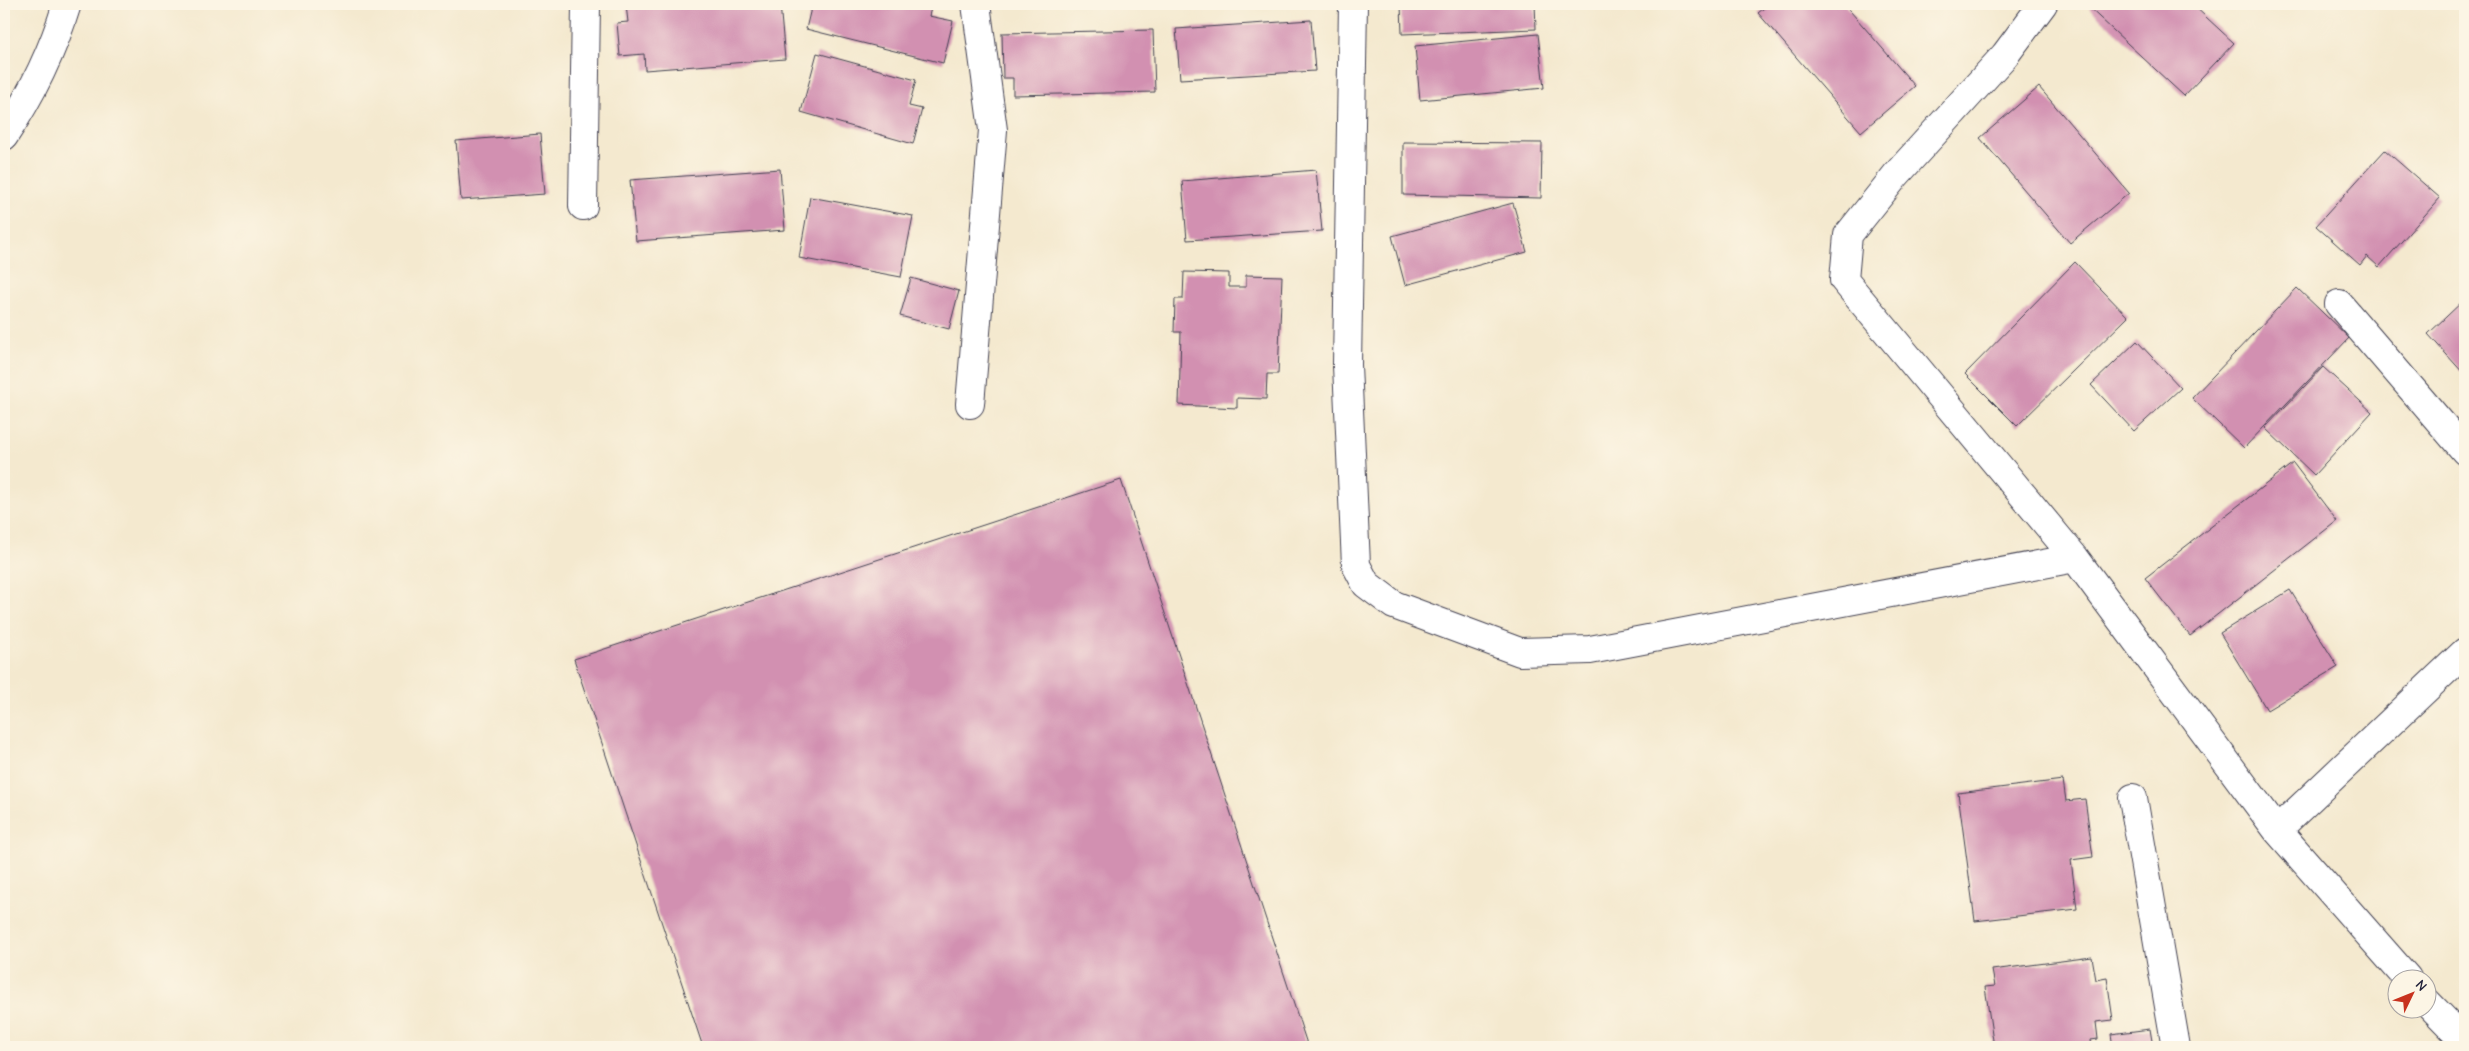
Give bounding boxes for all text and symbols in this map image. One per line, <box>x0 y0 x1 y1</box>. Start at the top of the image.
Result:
north arrow <box>2386 968 2436 1018</box>
text: N <box>2412 976 2430 995</box>

